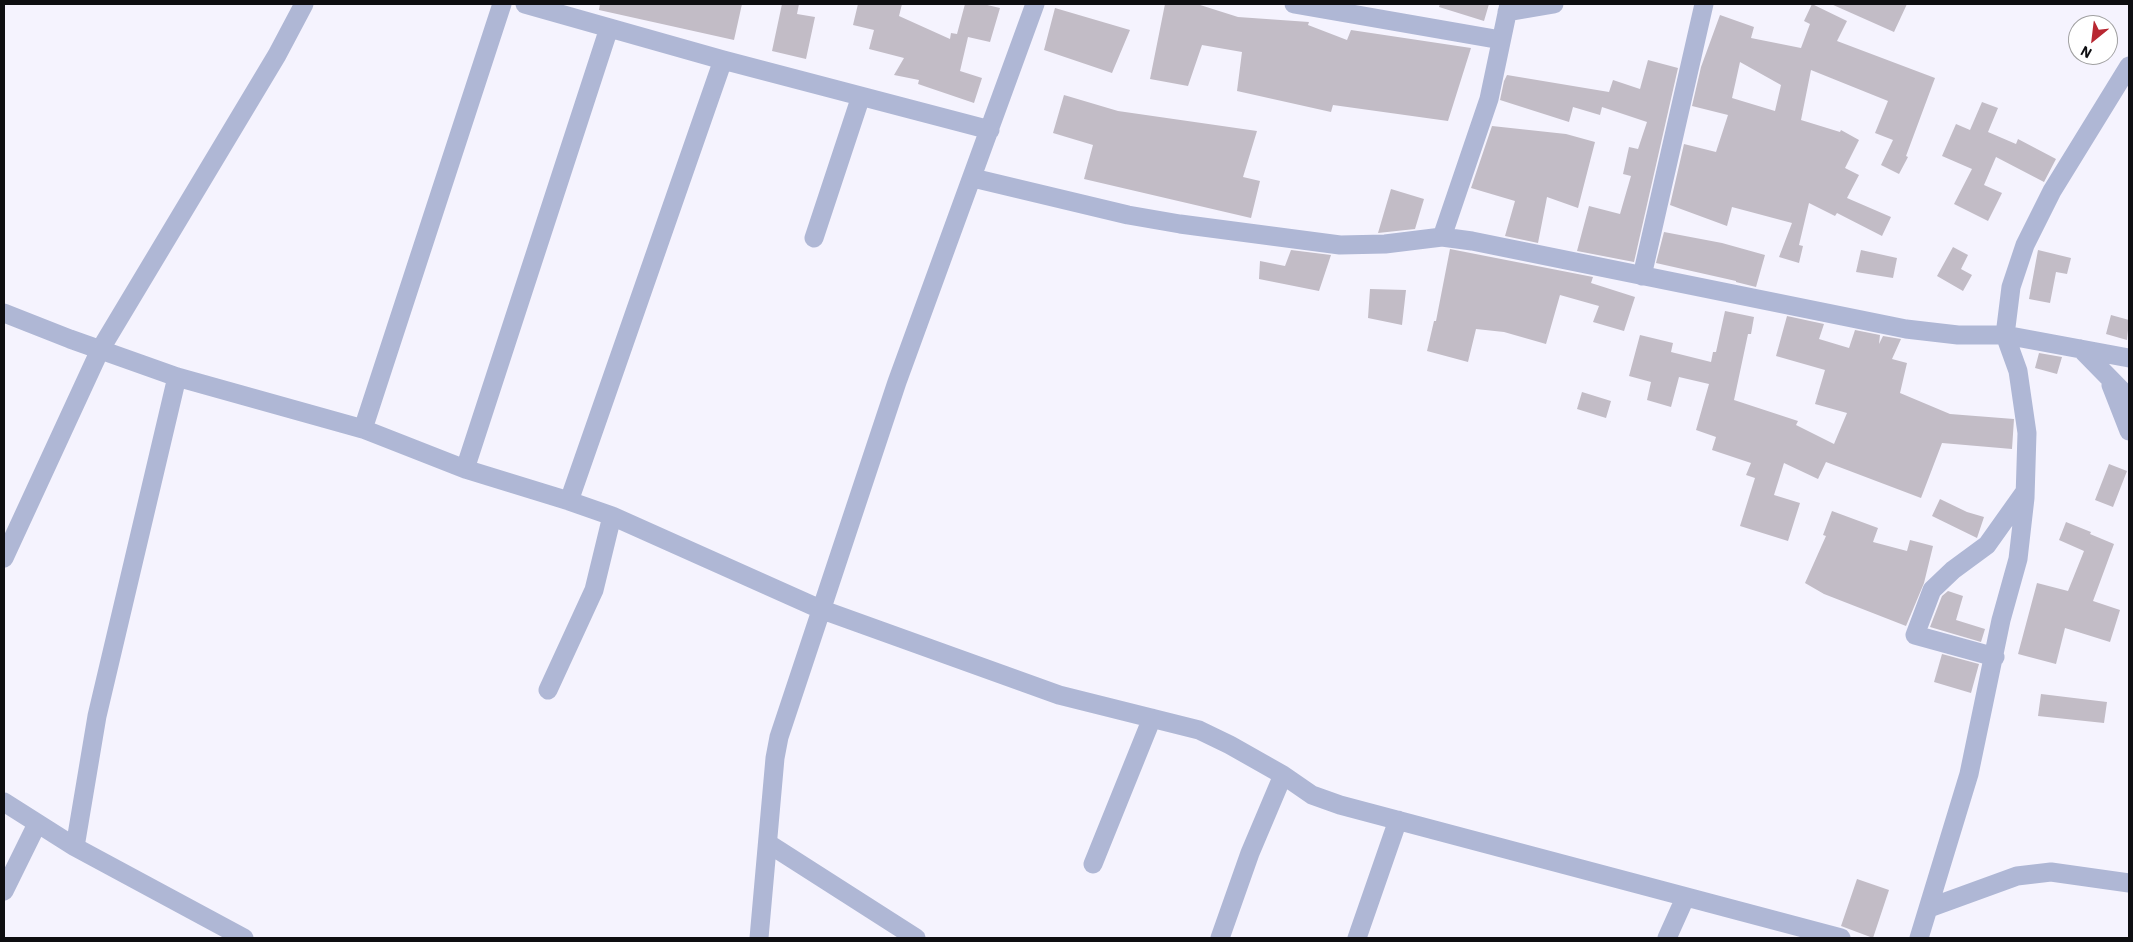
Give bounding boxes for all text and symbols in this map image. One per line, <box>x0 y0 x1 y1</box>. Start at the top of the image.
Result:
north arrow <box>2068 15 2118 65</box>
text: N <box>2077 42 2095 63</box>

